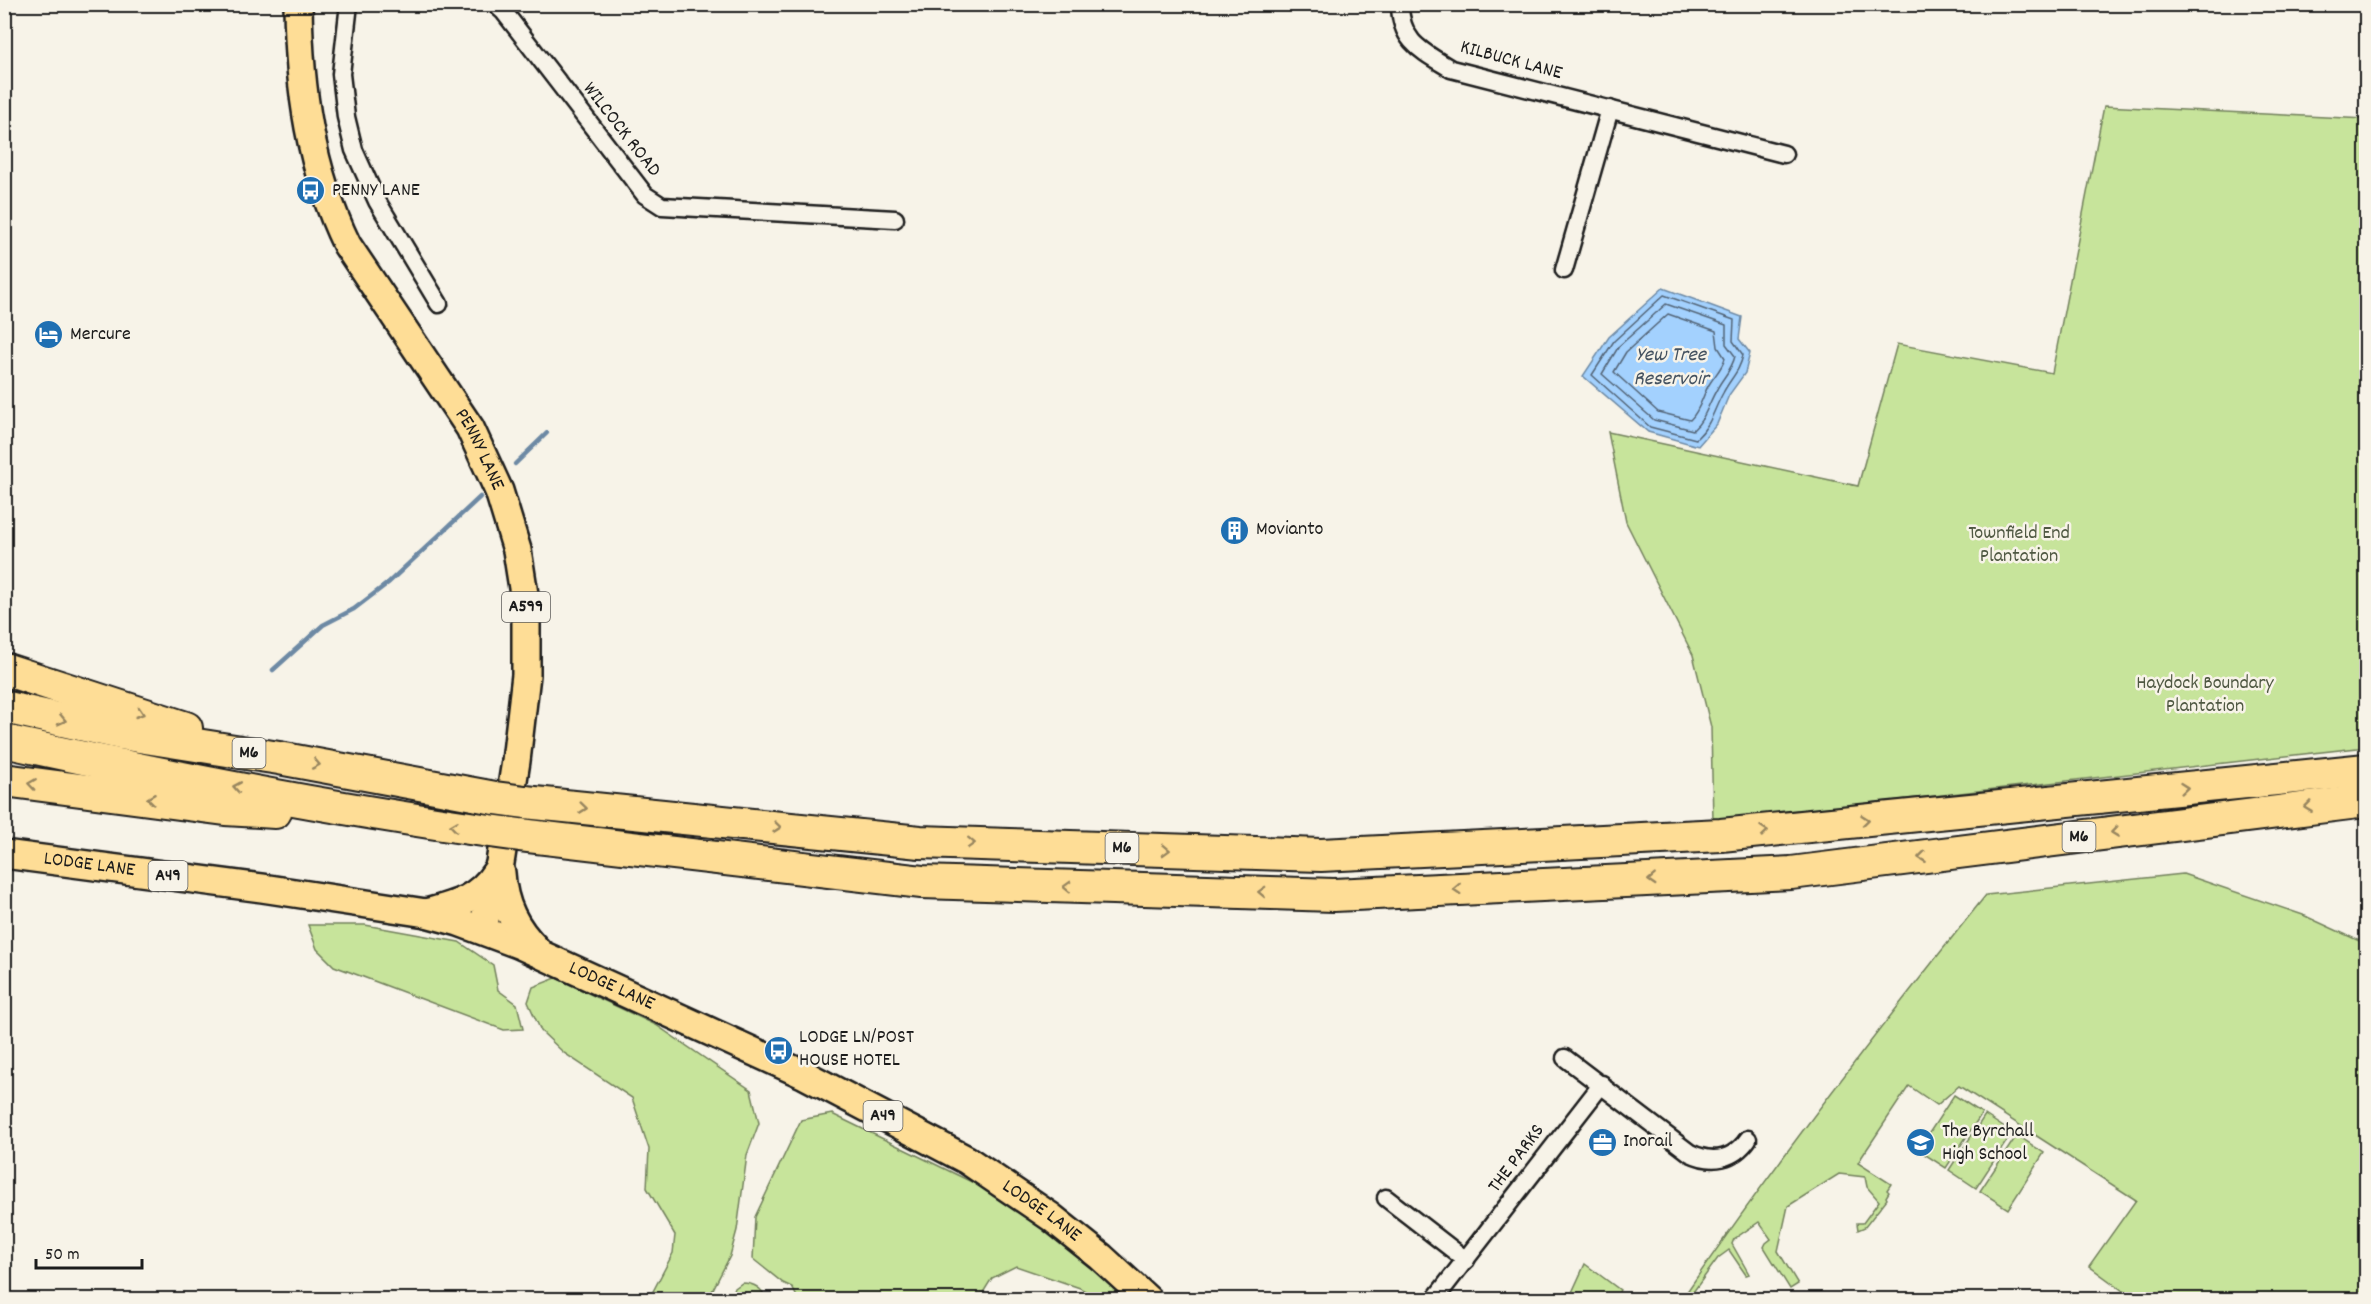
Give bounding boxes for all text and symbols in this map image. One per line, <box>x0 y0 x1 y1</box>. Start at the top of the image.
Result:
street label: KILBUCK LANE <box>1457 34 1565 88</box>
street label: WILCOCK ROAD <box>575 77 667 183</box>
bus stop icon: PENNY LANE <box>295 175 327 207</box>
place label: PENNY LANE <box>332 177 420 205</box>
hotel icon: Mercure <box>33 319 65 351</box>
place label: Mercure <box>70 321 131 349</box>
water label: Yew Tree Reservoir <box>1633 341 1711 395</box>
street label: PENNY LANE <box>447 403 511 495</box>
building icon: Movianto <box>1219 514 1251 546</box>
place label: Movianto <box>1256 516 1324 544</box>
park label: Townfield End Plantation <box>1968 520 2070 571</box>
road number: A599 <box>502 592 550 622</box>
park label: Haydock Boundary Plantation <box>2136 670 2275 721</box>
one-way arrow <box>134 706 145 718</box>
one-way arrow <box>56 713 66 726</box>
road number: M6 <box>232 738 266 768</box>
one-way arrow <box>311 758 320 770</box>
one-way arrow <box>28 778 37 790</box>
one-way arrow <box>232 782 241 794</box>
one-way arrow <box>2180 782 2189 795</box>
one-way arrow <box>146 794 155 806</box>
one-way arrow <box>578 801 588 814</box>
one-way arrow <box>2304 801 2313 813</box>
one-way arrow <box>1860 815 1870 827</box>
one-way arrow <box>450 820 459 832</box>
one-way arrow <box>773 820 782 833</box>
road number: M6 <box>2062 822 2096 852</box>
one-way arrow <box>1760 825 1769 838</box>
one-way arrow <box>2110 825 2120 838</box>
road number: M6 <box>1106 833 1138 863</box>
one-way arrow <box>967 837 976 850</box>
one-way arrow <box>1162 843 1171 856</box>
street label: LODGE LANE <box>42 845 137 885</box>
one-way arrow <box>1917 850 1926 862</box>
road number: A49 <box>148 861 188 891</box>
one-way arrow <box>1647 874 1656 887</box>
one-way arrow <box>1062 880 1071 893</box>
one-way arrow <box>1452 882 1461 895</box>
one-way arrow <box>1257 886 1266 899</box>
street label: LODGE LANE <box>564 955 659 1018</box>
place label: LODGE LN/POST HOUSE HOTEL <box>799 1024 914 1075</box>
bus stop icon: LODGE LN/POST HOUSE HOTEL <box>762 1034 794 1066</box>
road number: A49 <box>864 1101 902 1131</box>
place label: The Byrchall High School <box>1942 1118 2034 1169</box>
street label: THE PARKS <box>1482 1119 1552 1199</box>
office icon: Inorail <box>1586 1126 1618 1158</box>
school or university icon: The Byrchall High School <box>1905 1127 1937 1159</box>
place label: Inorail <box>1623 1128 1673 1156</box>
street label: LODGE LANE <box>996 1173 1087 1250</box>
scale bar <box>36 1232 142 1270</box>
text: 50 m <box>45 1243 80 1268</box>

